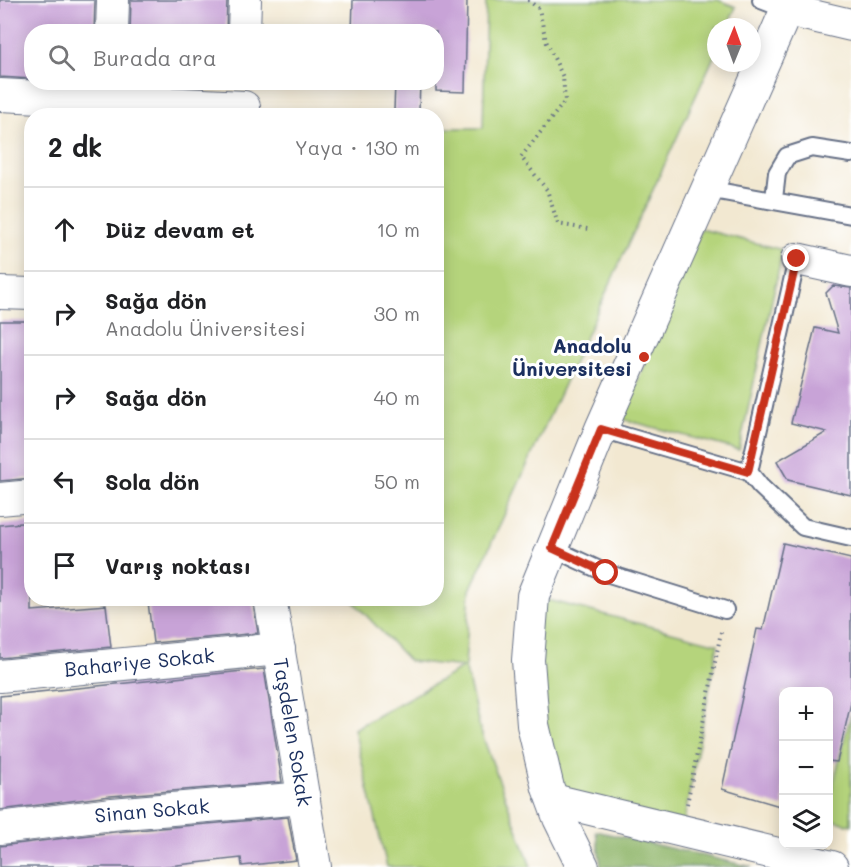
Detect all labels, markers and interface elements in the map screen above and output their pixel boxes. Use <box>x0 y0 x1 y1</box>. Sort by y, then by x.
north arrow <box>707 18 761 72</box>
search box <box>24 24 444 90</box>
icon: search <box>45 41 78 74</box>
text: Burada ara <box>93 43 217 72</box>
text: 2 dk <box>48 130 102 164</box>
text: Yaya · 130 m <box>295 134 420 160</box>
icon: ahead <box>48 213 81 246</box>
text: Düz devam et <box>105 215 254 244</box>
text: 10 m <box>376 216 420 242</box>
route end <box>783 245 809 271</box>
text: Sağa dön <box>105 286 207 315</box>
icon: right <box>48 297 81 330</box>
text: 30 m <box>374 300 420 326</box>
text: Anadolu Üniversitesi <box>105 315 306 341</box>
place label: Anadolu Üniversitesi <box>512 332 632 381</box>
marker: Anadolu Üniversitesi <box>637 350 651 364</box>
icon: right <box>48 381 81 414</box>
text: Sağa dön <box>105 383 207 412</box>
text: 40 m <box>374 384 420 410</box>
icon: left <box>48 465 81 498</box>
text: Sola dön <box>105 467 199 496</box>
text: 50 m <box>374 468 420 494</box>
icon: arrive <box>48 549 81 582</box>
text: Varış noktası <box>105 551 251 580</box>
route start <box>592 559 618 585</box>
street label: Bahariye Sokak <box>63 641 216 682</box>
street label: Taşdelen Sokak <box>268 656 319 808</box>
map controls <box>779 687 833 849</box>
button: + <box>779 687 833 741</box>
button: − <box>779 741 833 795</box>
street label: Sinan Sokak <box>93 792 210 828</box>
button: layers <box>779 795 833 849</box>

